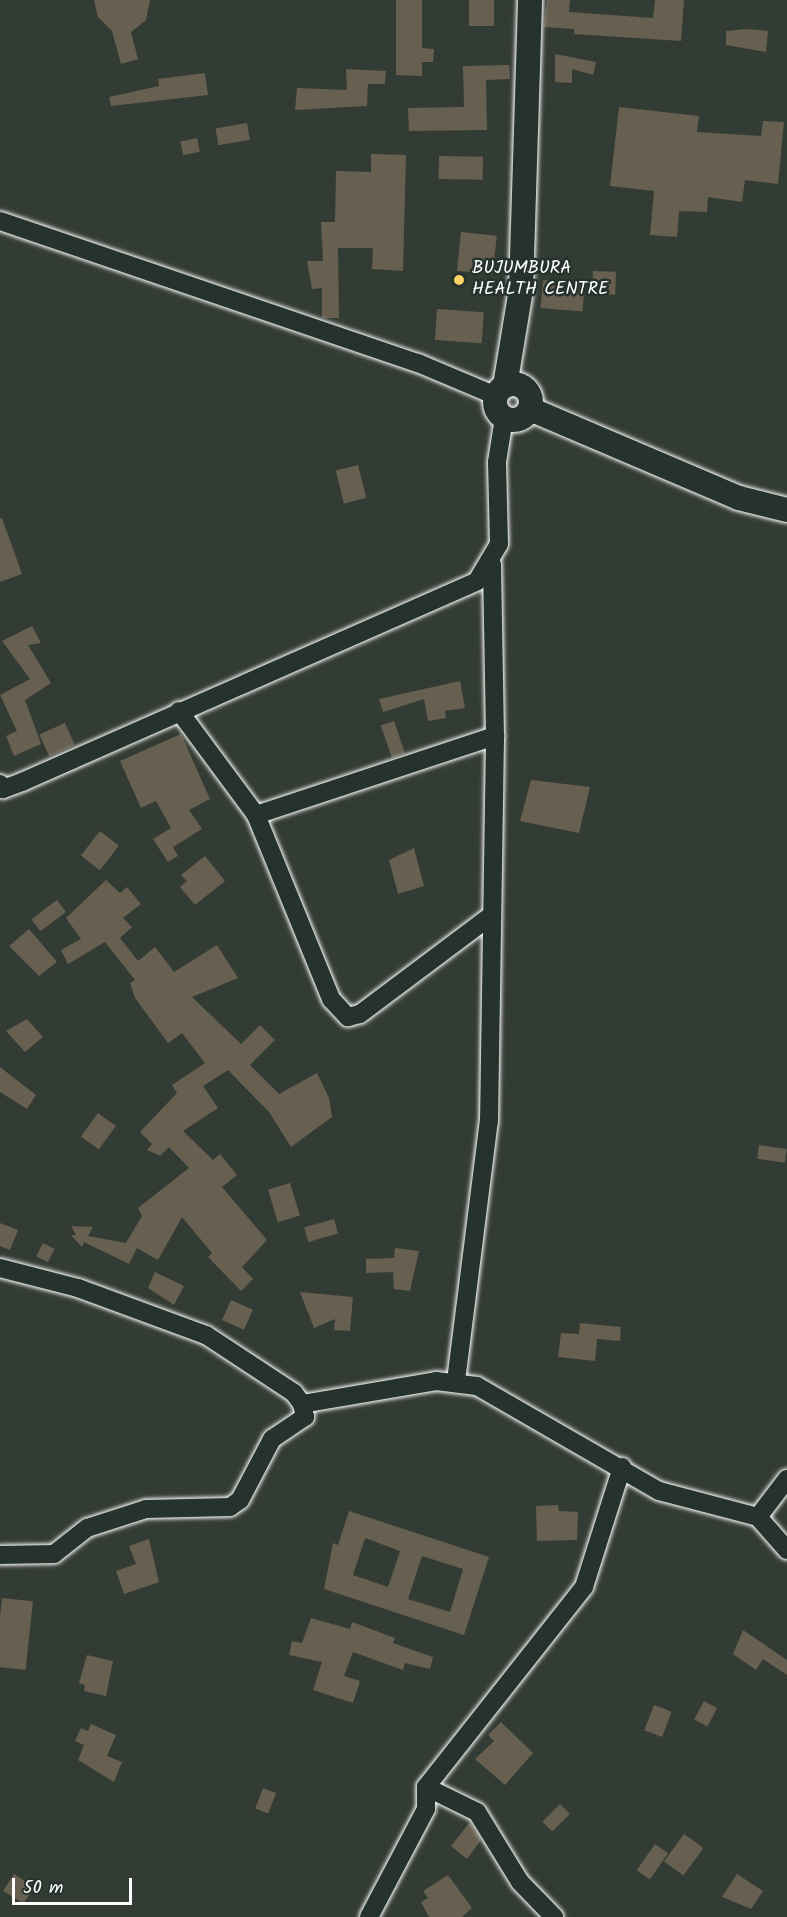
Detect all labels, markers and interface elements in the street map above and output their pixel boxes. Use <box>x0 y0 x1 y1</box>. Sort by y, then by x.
place label: BUJUMBURA HEALTH CENTRE <box>472 259 608 302</box>
marker: BUJUMBURA HEALTH CENTRE <box>450 271 468 289</box>
scale bar <box>15 1866 135 1904</box>
text: 50 m <box>23 1874 63 1903</box>

